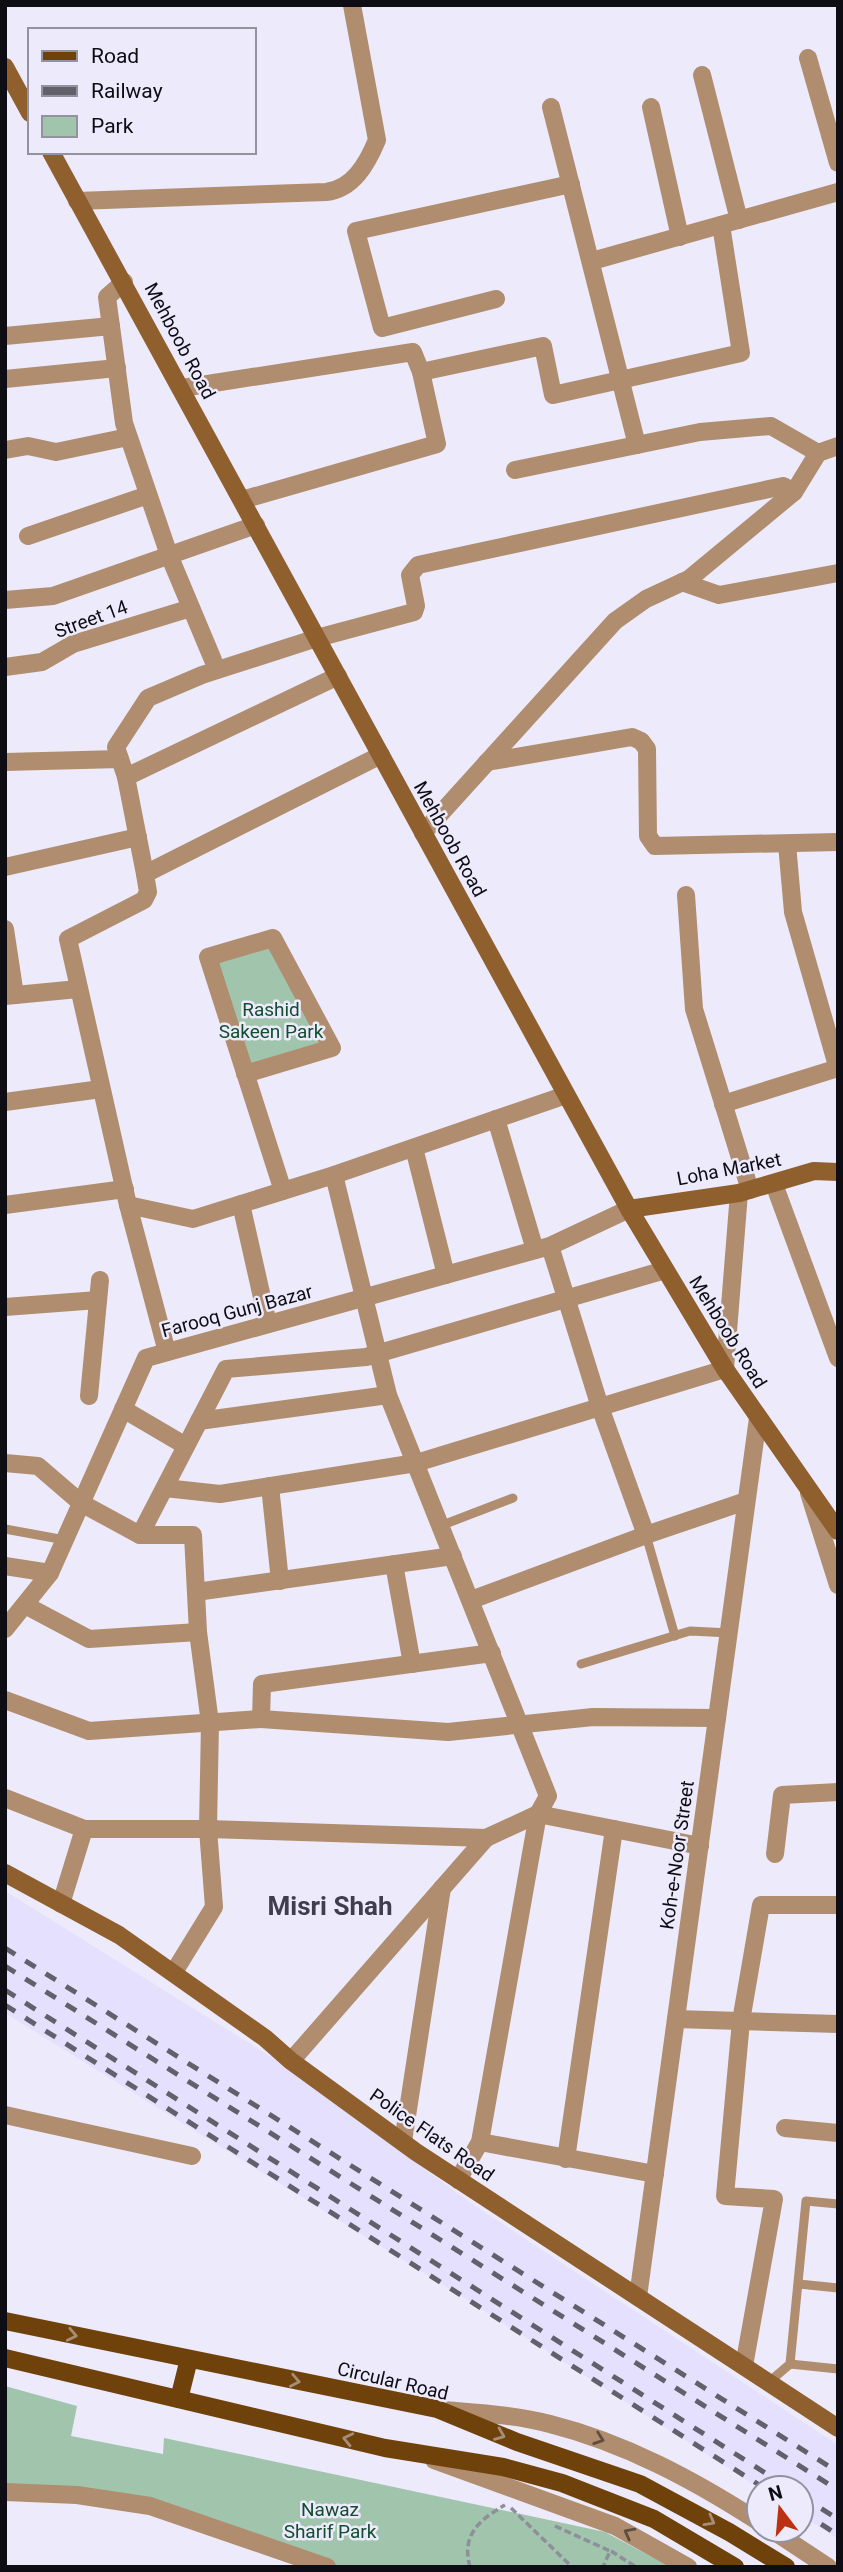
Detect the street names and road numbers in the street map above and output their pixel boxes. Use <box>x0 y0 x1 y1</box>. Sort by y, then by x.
street label: Mehboob Road <box>140 279 220 403</box>
street label: Street 14 <box>51 595 131 643</box>
street label: Mehboob Road <box>409 777 491 901</box>
street label: Loha Market <box>675 1148 783 1190</box>
street label: Mehboob Road <box>684 1271 772 1393</box>
street label: Farooq Gunj Bazar <box>159 1280 316 1342</box>
street label: Koh-e-Noor Street <box>655 1779 699 1931</box>
street label: Police Flats Road <box>365 2084 499 2186</box>
street label: Circular Road <box>335 2357 451 2405</box>

